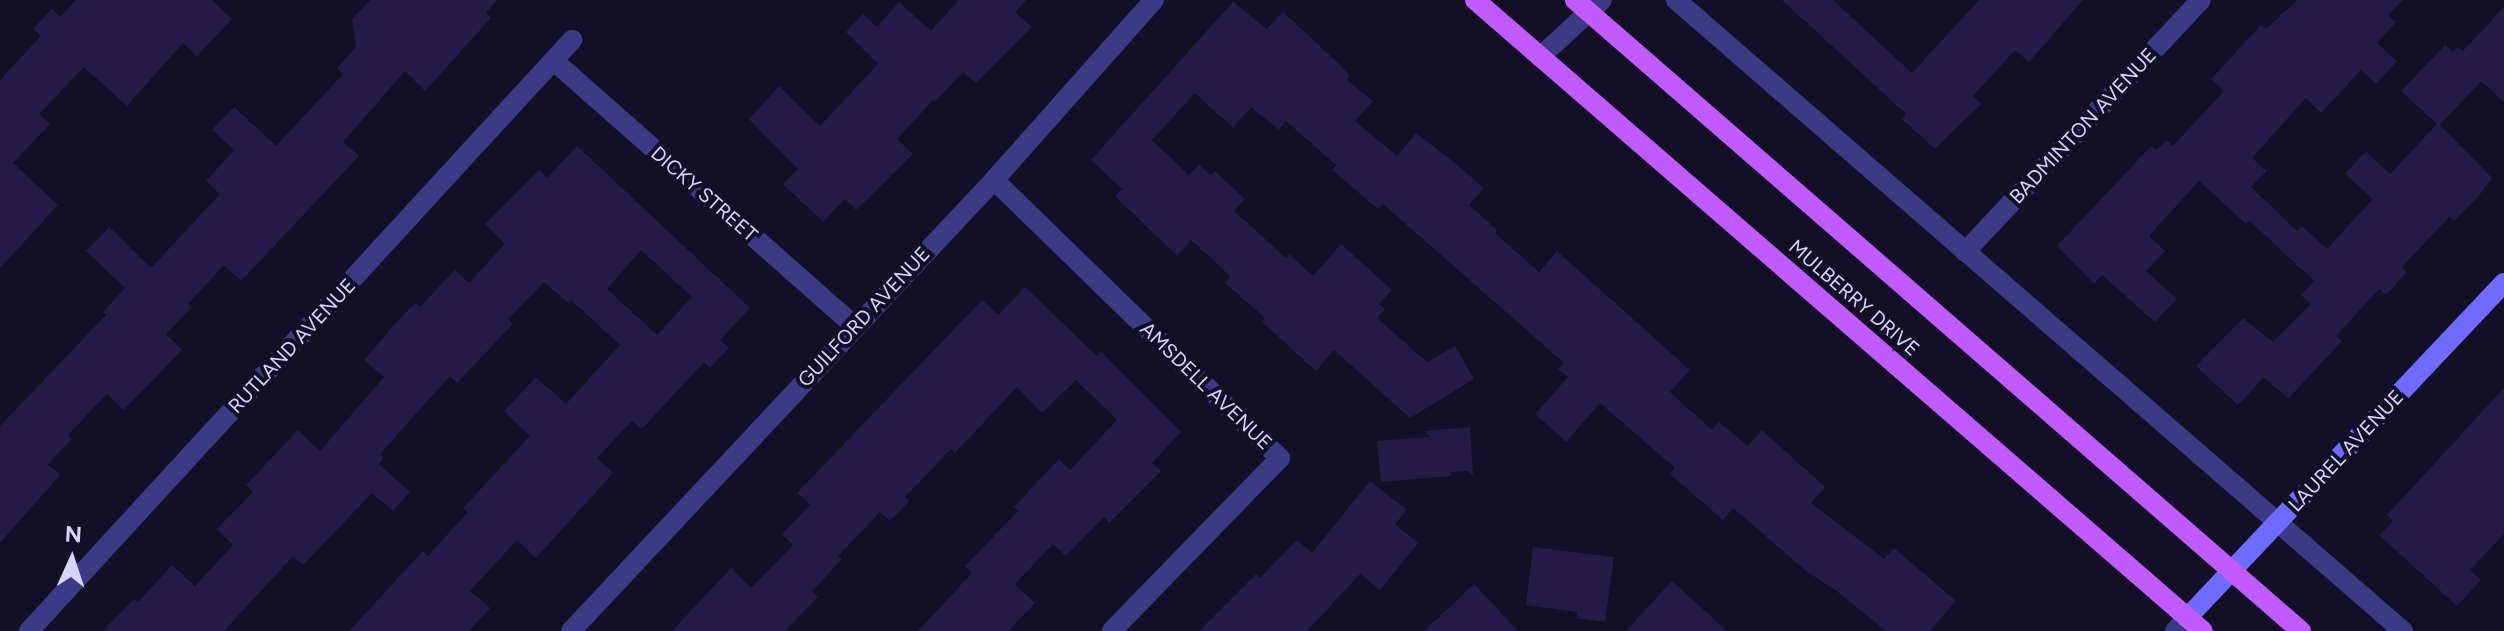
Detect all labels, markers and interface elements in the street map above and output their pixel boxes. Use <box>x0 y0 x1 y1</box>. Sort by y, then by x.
street label: BADMINTON AVENUE <box>2005 43 2161 209</box>
street label: DICKY STREET <box>646 141 762 247</box>
street label: MULBERRY DRIVE <box>1784 235 1924 361</box>
street label: GUILFORD AVENUE <box>793 242 935 392</box>
street label: RUTLAND AVENUE <box>223 274 361 418</box>
street label: AMSDELL AVENUE <box>1135 317 1277 455</box>
street label: LAUREL AVENUE <box>2283 385 2409 517</box>
north arrow <box>32 519 112 599</box>
text: N <box>64 521 82 548</box>

